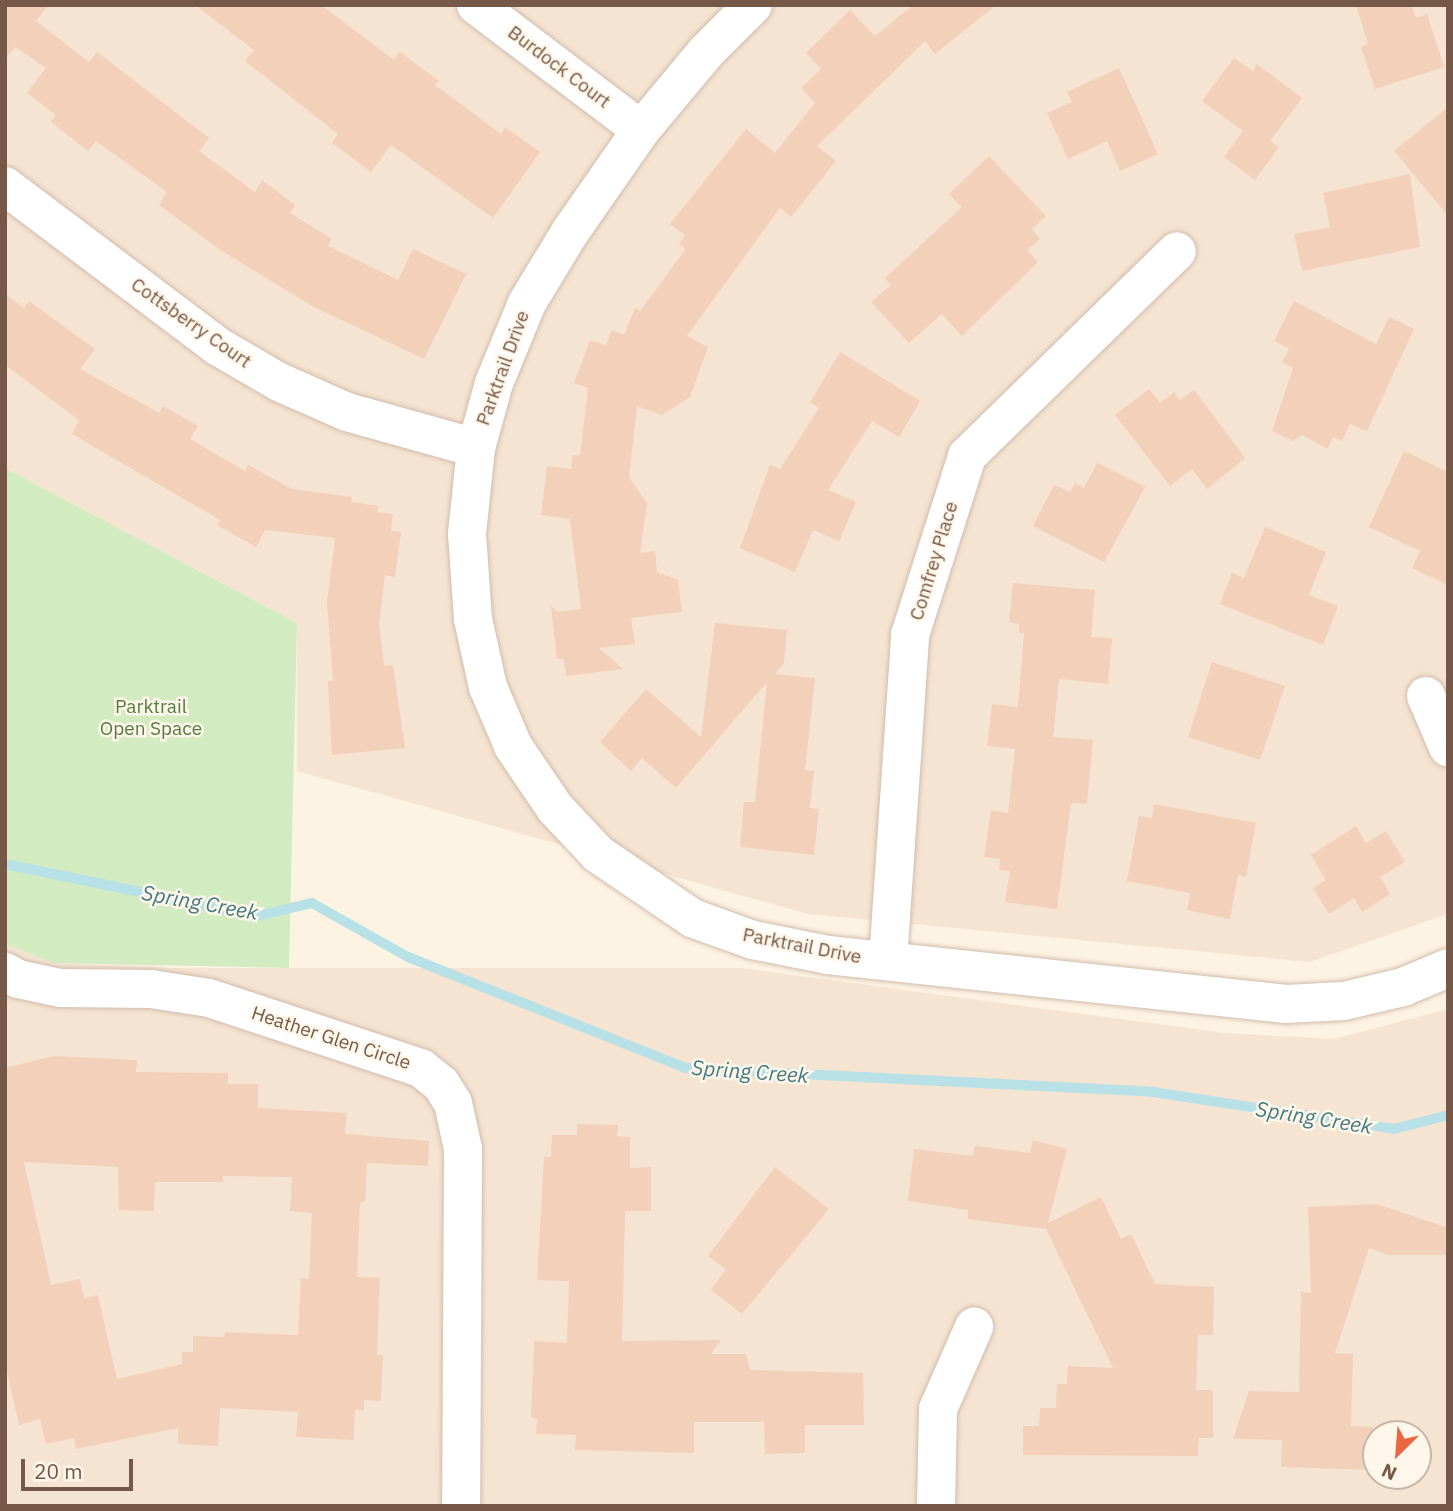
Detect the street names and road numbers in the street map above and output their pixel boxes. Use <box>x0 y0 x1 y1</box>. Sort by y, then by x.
street label: Burdock Court <box>503 21 615 113</box>
street label: Cottsberry Court <box>127 273 255 373</box>
street label: Parktrail Drive <box>472 307 534 429</box>
street label: Comfrey Place <box>905 499 963 623</box>
street label: Parktrail Drive <box>741 923 863 969</box>
street label: Heather Glen Circle <box>249 1002 413 1074</box>

